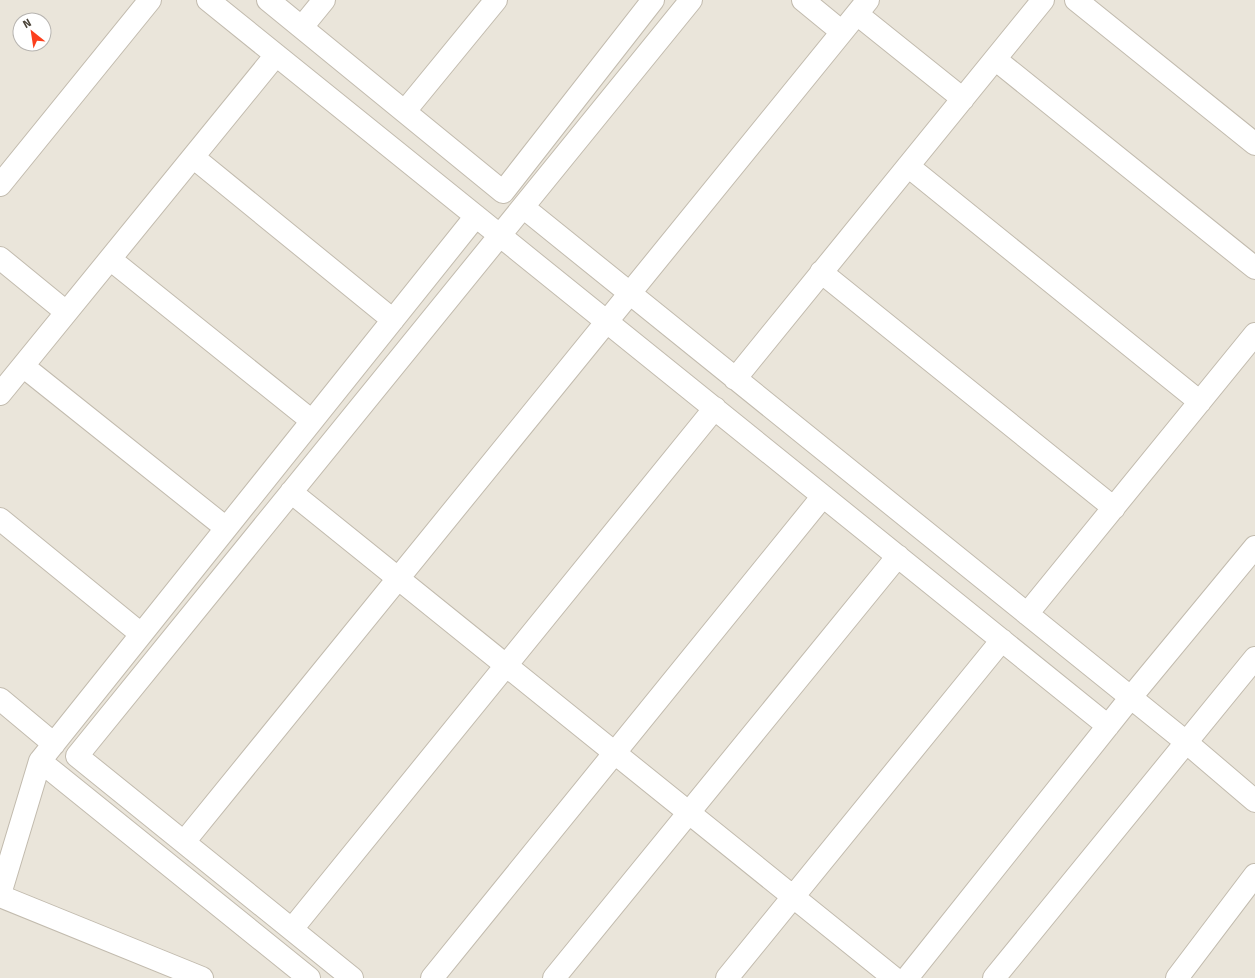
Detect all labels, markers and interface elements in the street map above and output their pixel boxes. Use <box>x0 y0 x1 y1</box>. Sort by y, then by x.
north arrow <box>12 12 52 52</box>
text: N <box>21 16 34 31</box>

